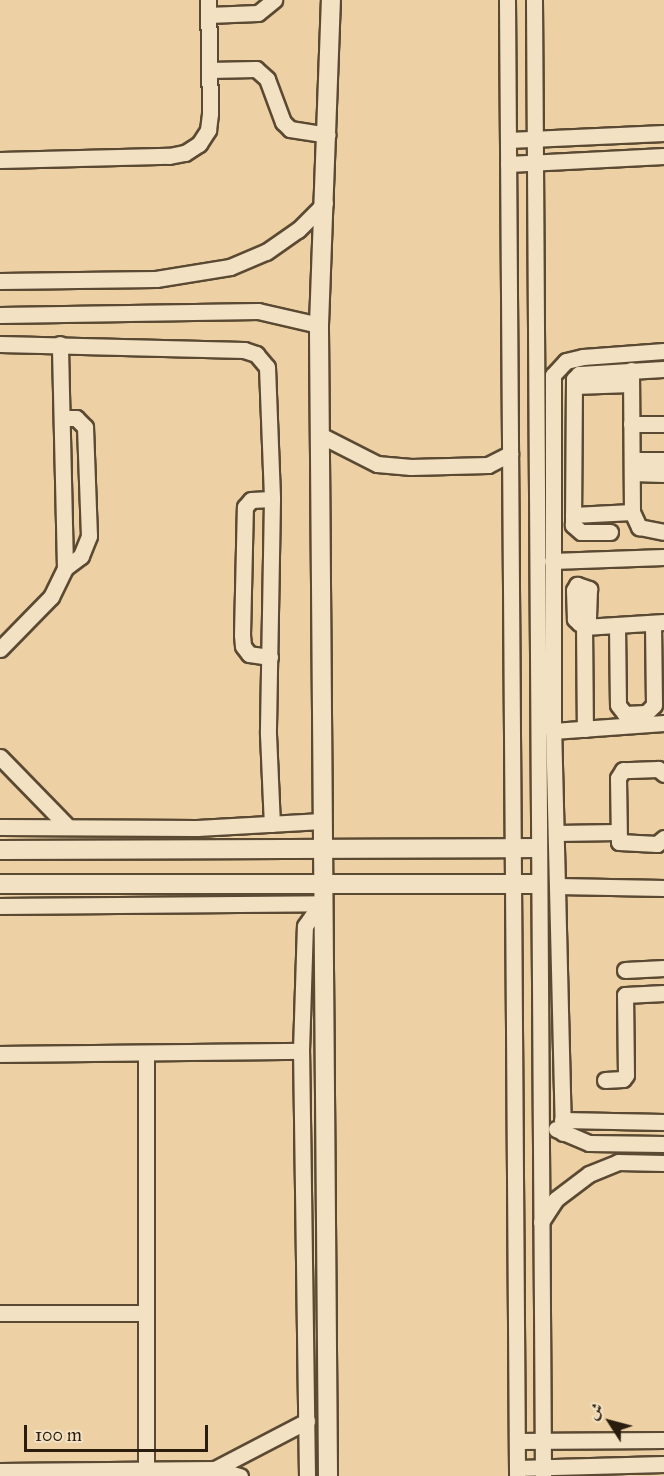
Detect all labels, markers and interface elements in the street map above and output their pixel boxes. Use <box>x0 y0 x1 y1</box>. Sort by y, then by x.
north arrow <box>580 1392 640 1452</box>
text: ش <box>583 1399 607 1423</box>
scale bar <box>27 1413 212 1451</box>
text: 100 m <box>35 1424 82 1446</box>

